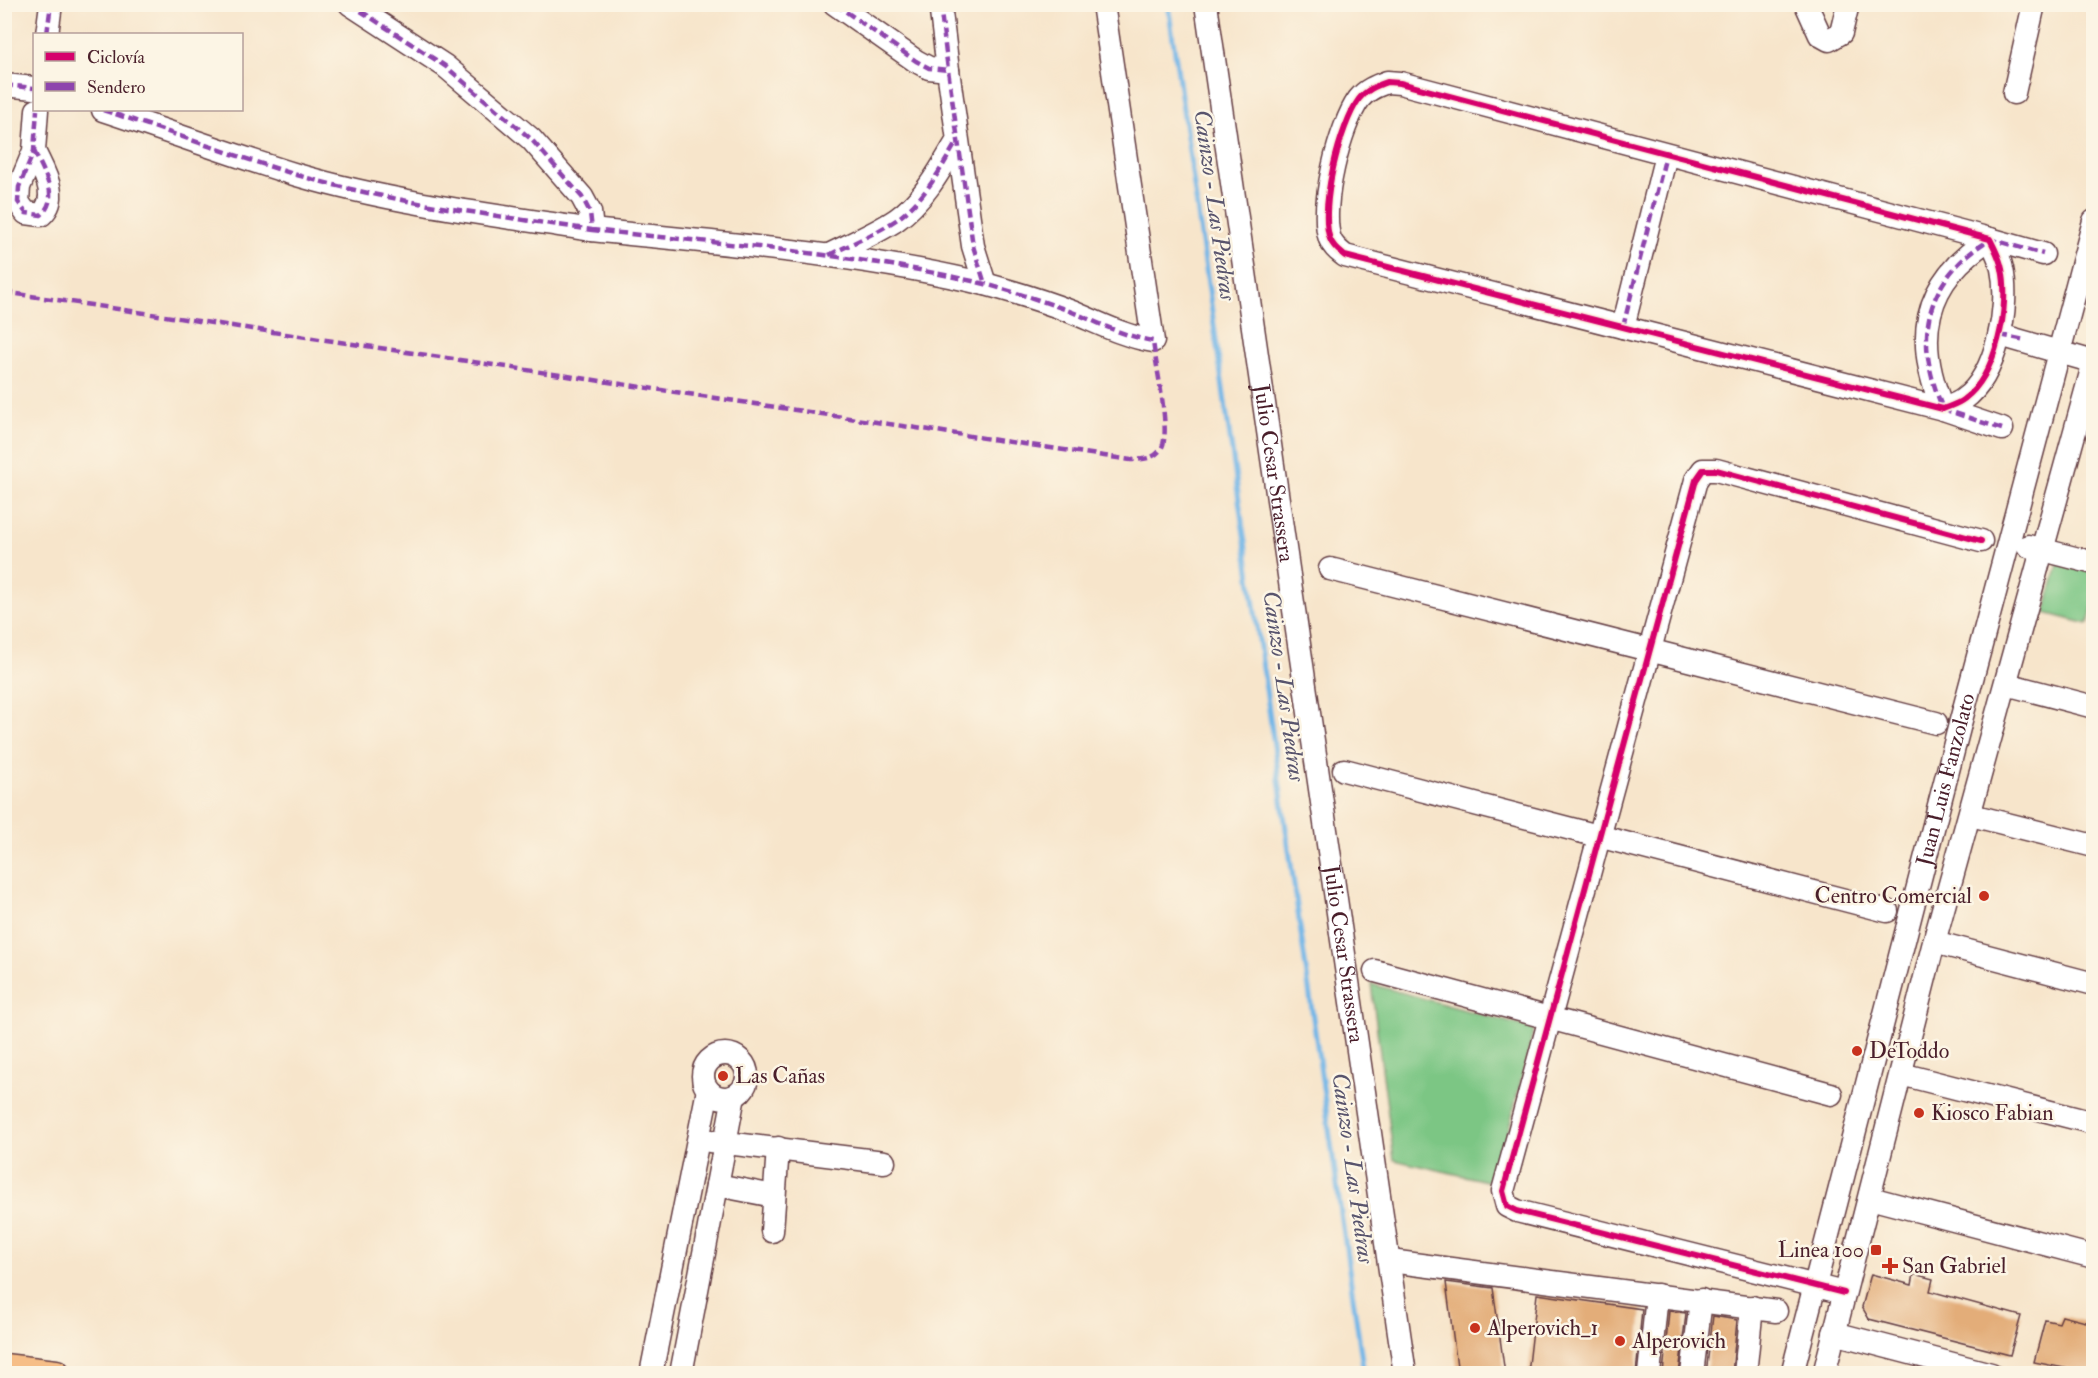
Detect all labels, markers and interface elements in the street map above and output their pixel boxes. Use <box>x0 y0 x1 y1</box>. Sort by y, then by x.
legend <box>33 33 243 111</box>
text: Ciclovía <box>87 46 146 69</box>
text: Sendero <box>87 76 146 99</box>
water label: Cainzo - Las Piedras <box>1186 107 1244 303</box>
street label: Julio Cesar Strassera <box>1247 381 1301 565</box>
water label: Cainzo - Las Piedras <box>1255 588 1313 784</box>
street label: Juan Luis Fanzolato <box>1910 690 1982 870</box>
street label: Julio Cesar Strassera <box>1317 862 1371 1046</box>
place label: Centro Comercial <box>1815 882 1972 910</box>
marker: Centro Comercial <box>1977 889 1991 903</box>
place label: DeToddo <box>1869 1037 1949 1065</box>
marker: DeToddo <box>1850 1044 1864 1058</box>
place label: Las Cañas <box>735 1062 825 1090</box>
marker: Las Cañas <box>716 1069 730 1083</box>
water label: Cainzo - Las Piedras <box>1324 1070 1382 1266</box>
place label: Kiosco Fabian <box>1931 1099 2053 1127</box>
marker: Kiosco Fabian <box>1912 1106 1926 1120</box>
place label: Linea 100 <box>1778 1236 1864 1264</box>
marker: Linea 100 <box>1869 1243 1883 1257</box>
place label: San Gabriel <box>1902 1252 2007 1280</box>
marker: San Gabriel <box>1883 1259 1897 1273</box>
place label: Alperovich_1 <box>1486 1314 1598 1343</box>
marker: Alperovich_1 <box>1468 1321 1482 1335</box>
place label: Alperovich <box>1631 1327 1727 1356</box>
marker: Alperovich <box>1613 1334 1627 1348</box>

